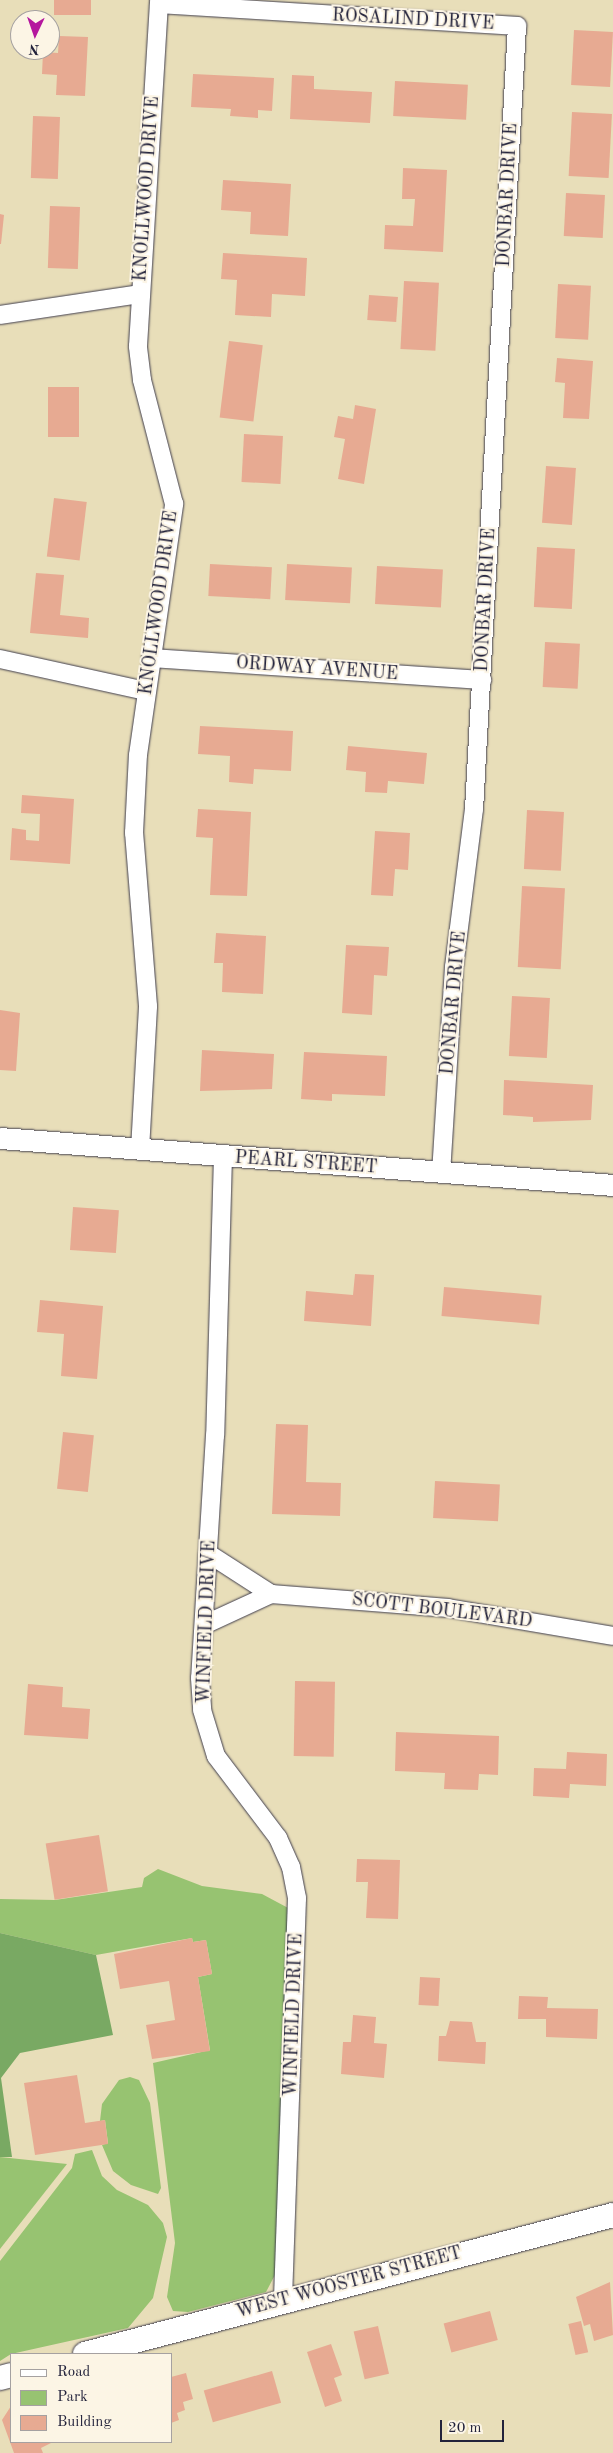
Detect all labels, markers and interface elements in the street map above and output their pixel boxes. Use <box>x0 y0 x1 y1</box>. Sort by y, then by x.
street label: ROSALIND DRIVE <box>331 5 495 35</box>
north arrow <box>10 10 60 60</box>
text: N <box>29 42 40 56</box>
street label: KNOLLWOOD DRIVE <box>130 96 164 282</box>
street label: DONBAR DRIVE <box>493 122 523 268</box>
street label: KNOLLWOOD DRIVE <box>135 509 183 697</box>
street label: DONBAR DRIVE <box>471 527 501 673</box>
street label: ORDWAY AVENUE <box>235 653 399 685</box>
street label: DONBAR DRIVE <box>437 930 471 1076</box>
street label: PEARL STREET <box>234 1147 378 1179</box>
street label: WINFIELD DRIVE <box>193 1540 221 1704</box>
street label: SCOTT BOULEVARD <box>351 1589 533 1633</box>
street label: WINFIELD DRIVE <box>280 1933 308 2097</box>
street label: WEST WOOSTER STREET <box>234 2242 464 2324</box>
legend <box>10 2353 172 2443</box>
text: Road <box>57 2365 90 2380</box>
text: Park <box>57 2390 88 2405</box>
scale bar <box>443 2410 507 2442</box>
text: Building <box>57 2415 112 2430</box>
text: 20 m <box>448 2421 482 2436</box>

